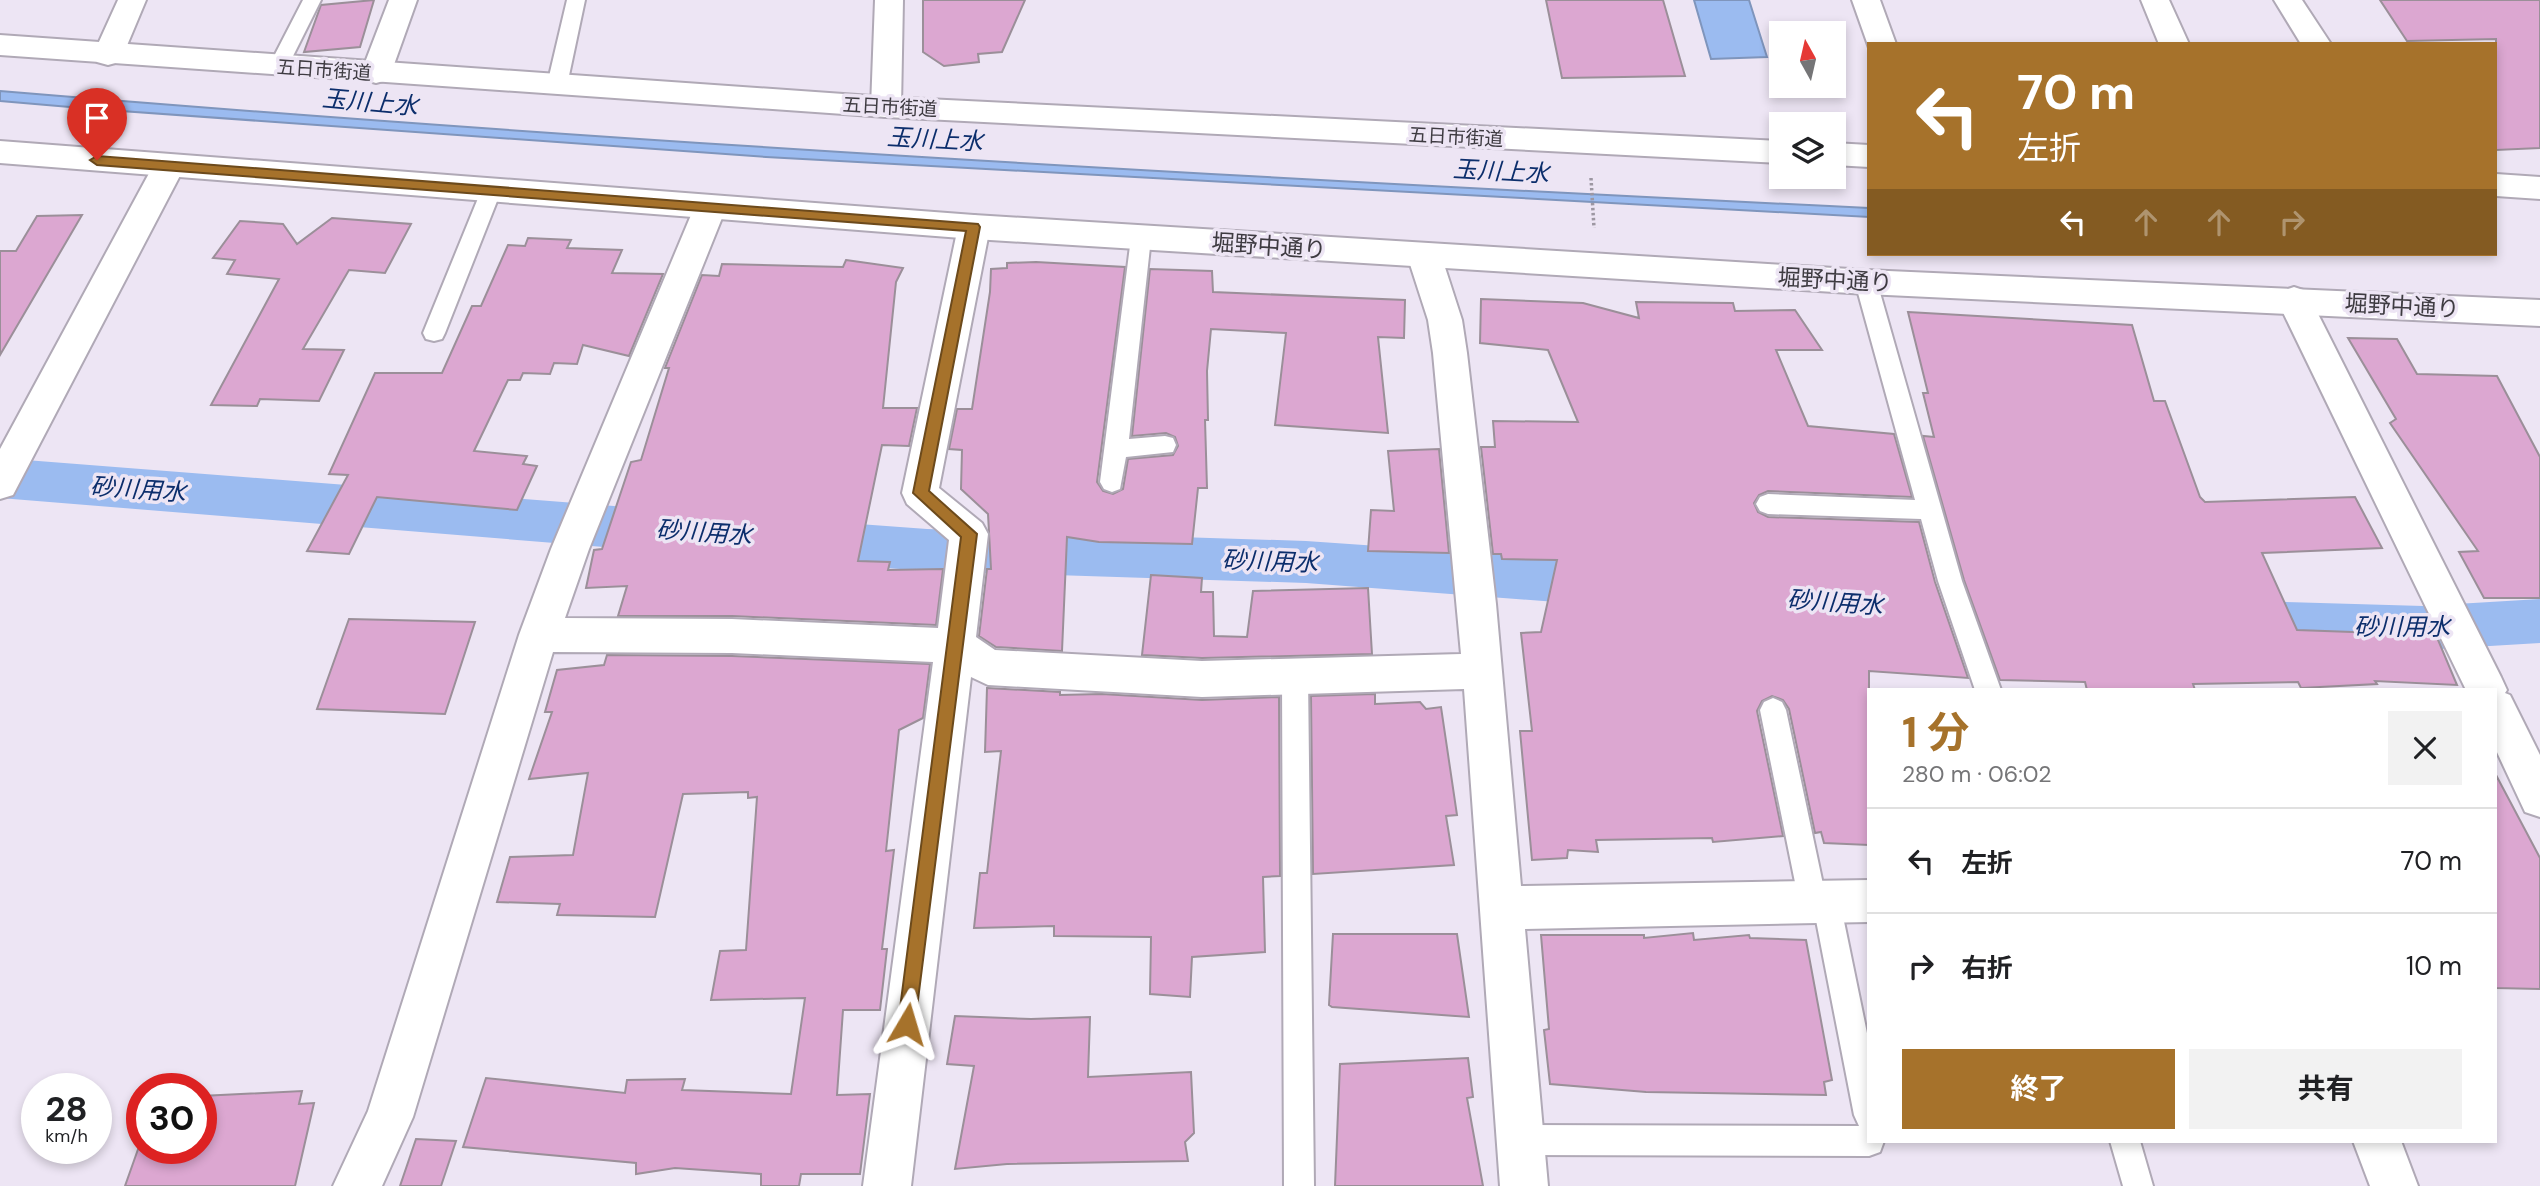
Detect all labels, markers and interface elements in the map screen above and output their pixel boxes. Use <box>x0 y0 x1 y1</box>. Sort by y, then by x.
north arrow <box>1769 21 1846 98</box>
map controls <box>1769 21 1846 189</box>
street label: 五日市街道 <box>276 54 372 86</box>
text: 70 m <box>2017 60 2135 124</box>
icon: left <box>1902 70 1993 161</box>
water label: 玉川上水 <box>321 82 422 122</box>
pin <box>67 88 127 160</box>
street label: 五日市街道 <box>842 92 938 122</box>
icon: arrive <box>78 99 116 137</box>
button: layers <box>1769 112 1846 189</box>
water label: 玉川上水 <box>886 121 987 157</box>
street label: 五日市街道 <box>1408 122 1504 152</box>
text: 左折 <box>2017 127 2081 169</box>
water label: 玉川上水 <box>1452 153 1553 189</box>
icon: left <box>2054 203 2092 241</box>
icon: ahead <box>2127 203 2165 241</box>
icon: ahead <box>2200 203 2238 241</box>
icon: right <box>2273 203 2311 241</box>
street label: 堀野中通り <box>1211 227 1327 265</box>
street label: 堀野中通り <box>1777 262 1893 298</box>
street label: 堀野中通り <box>2344 288 2460 324</box>
water label: 砂川用水 <box>89 470 190 508</box>
water label: 砂川用水 <box>655 513 756 551</box>
water label: 砂川用水 <box>1221 544 1322 578</box>
water label: 砂川用水 <box>1786 583 1887 621</box>
water label: 砂川用水 <box>2354 611 2453 642</box>
text: 1 分 <box>1902 705 1969 760</box>
button: close <box>2388 711 2462 785</box>
text: 280 m · 06:02 <box>1902 759 2052 789</box>
icon: left <box>1902 842 1940 880</box>
text: 70 m <box>2401 844 2462 878</box>
text: 左折 <box>1961 846 2013 880</box>
icon: right <box>1902 947 1940 985</box>
text: 10 m <box>2406 949 2462 983</box>
text: 右折 <box>1961 951 2013 985</box>
position arrow <box>870 987 944 1061</box>
button: 終了 <box>1902 1049 2175 1129</box>
button: 共有 <box>2189 1049 2462 1129</box>
speed limit sign: 30 <box>126 1073 217 1164</box>
text: 28 <box>45 1086 88 1132</box>
text: km/h <box>45 1124 88 1148</box>

